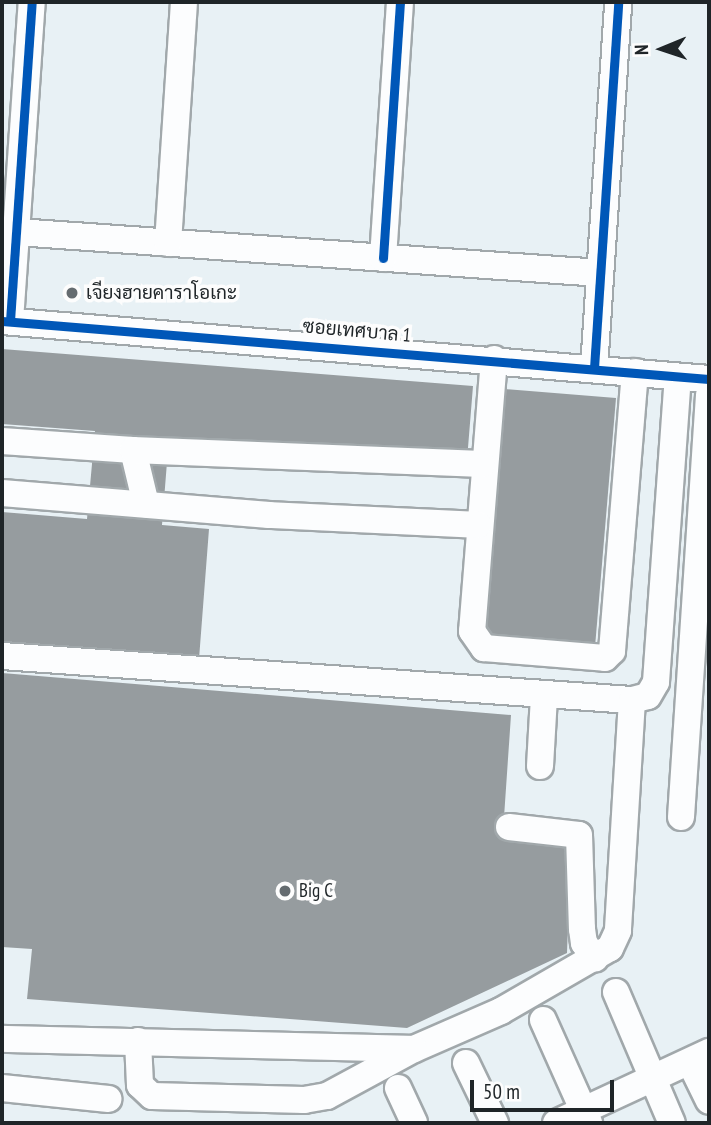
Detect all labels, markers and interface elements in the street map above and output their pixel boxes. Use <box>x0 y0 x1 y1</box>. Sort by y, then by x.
north arrow <box>627 14 697 84</box>
text: N <box>629 44 653 55</box>
place label: เจียงฮายคาราโอเกะ <box>86 282 237 304</box>
marker: เจียงฮายคาราโอเกะ <box>64 285 80 301</box>
street label: ซอยเทศบาล 1 <box>302 315 412 347</box>
place label: Big C <box>299 880 333 902</box>
marker: Big C <box>277 883 293 899</box>
scale bar <box>473 1066 616 1110</box>
text: 50 m <box>483 1078 520 1105</box>

